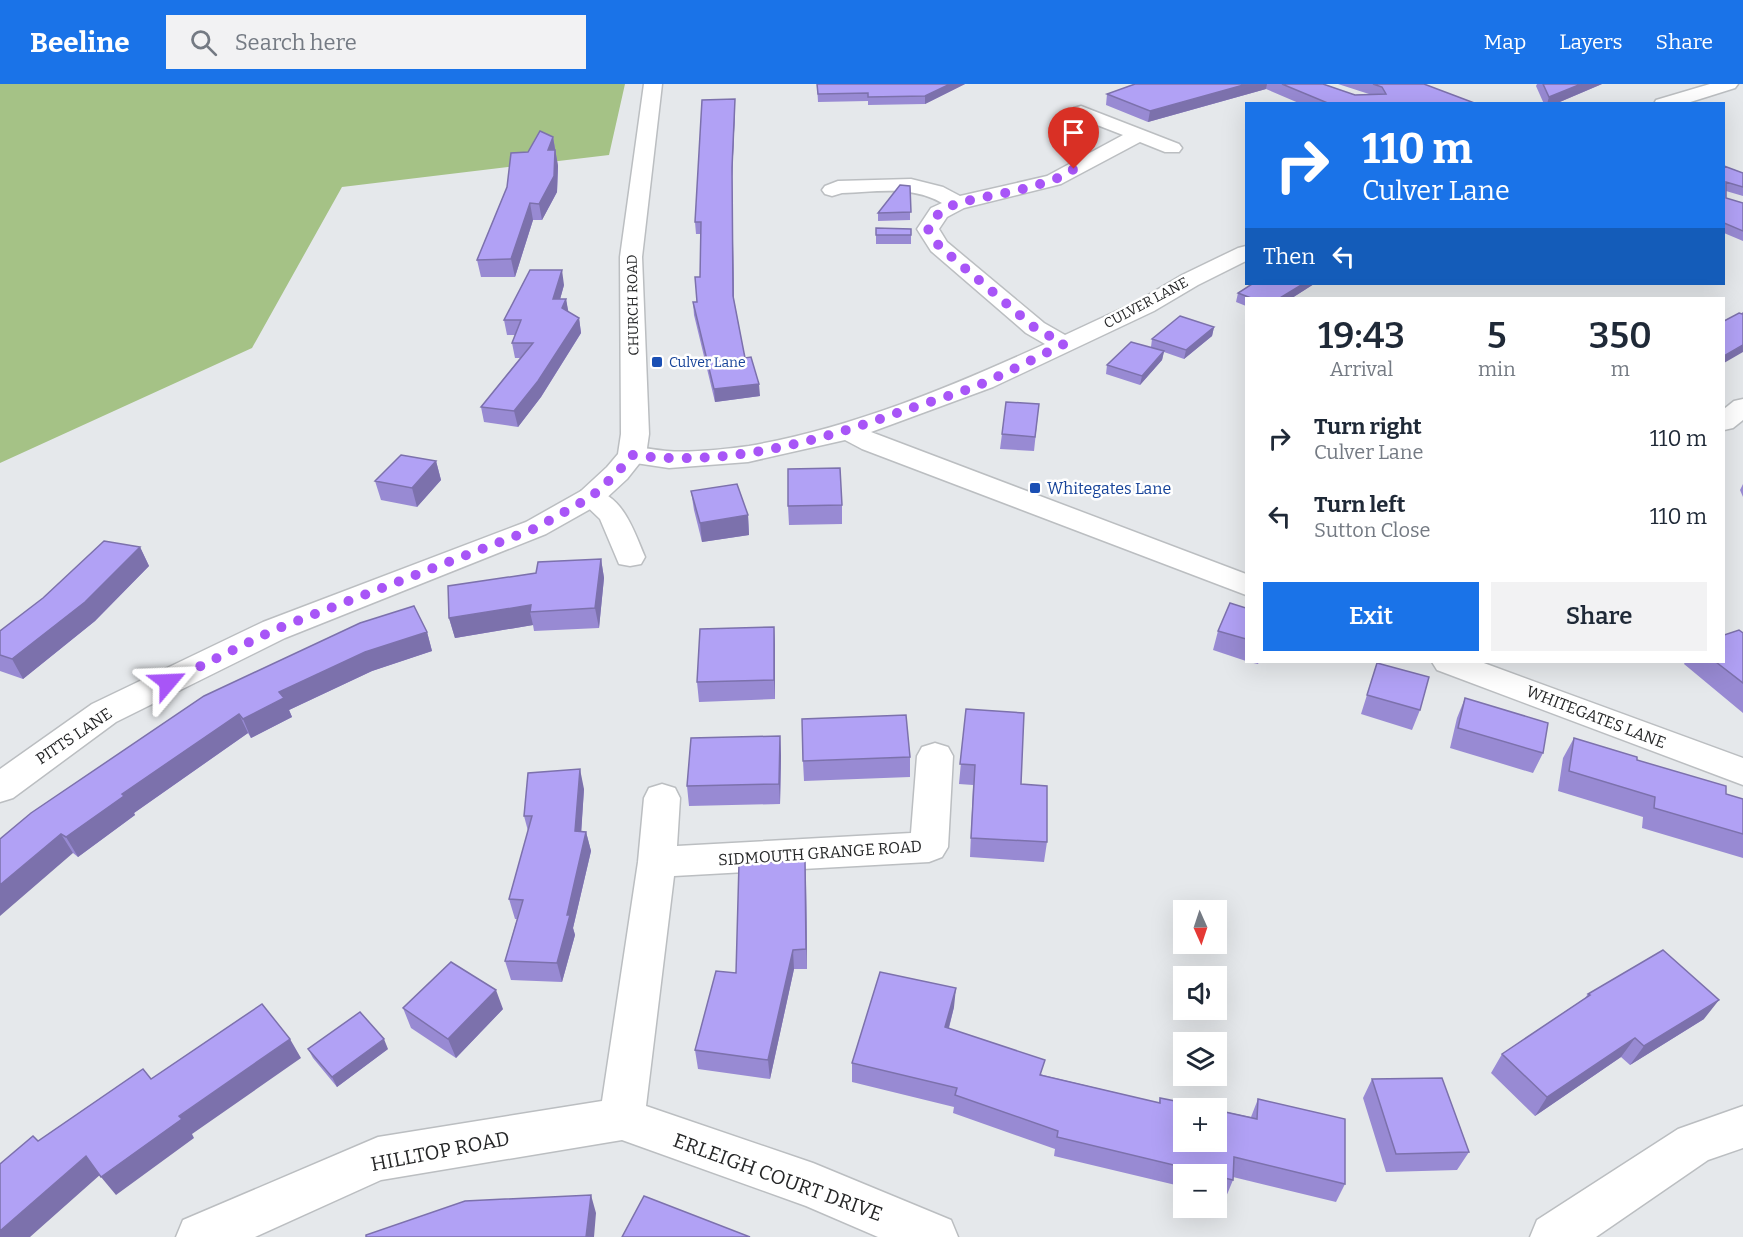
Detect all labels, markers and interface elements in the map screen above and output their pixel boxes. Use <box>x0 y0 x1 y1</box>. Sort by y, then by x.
search box <box>166 15 586 69</box>
text: Beeline <box>30 26 130 59</box>
icon: search <box>187 26 220 59</box>
text: Search here <box>235 29 357 56</box>
text: Map <box>1484 29 1526 55</box>
text: Layers <box>1559 29 1623 55</box>
text: Share <box>1656 29 1713 55</box>
pin <box>1048 107 1099 169</box>
icon: arrive <box>1057 116 1090 149</box>
text: 110 m <box>1362 124 1473 174</box>
icon: right <box>1263 126 1341 204</box>
text: Culver Lane <box>1362 175 1510 207</box>
icon: left <box>1327 240 1360 273</box>
text: Then <box>1263 243 1315 270</box>
street label: CHURCH ROAD <box>624 254 642 356</box>
street label: CULVER LANE <box>1101 274 1191 332</box>
text: 19:43 <box>1318 314 1405 358</box>
text: 5 <box>1487 314 1507 358</box>
text: 350 <box>1589 314 1652 358</box>
place label: Culver Lane <box>669 354 746 371</box>
marker: Culver Lane <box>650 355 664 369</box>
text: Arrival <box>1330 357 1393 381</box>
text: min <box>1478 357 1516 381</box>
text: m <box>1611 357 1630 381</box>
text: Turn right <box>1314 413 1422 440</box>
icon: right <box>1263 422 1296 455</box>
text: 110 m <box>1650 425 1707 452</box>
text: Culver Lane <box>1314 440 1423 464</box>
place label: Whitegates Lane <box>1047 479 1171 498</box>
marker: Whitegates Lane <box>1028 481 1042 495</box>
text: Turn left <box>1314 491 1406 518</box>
icon: left <box>1263 500 1296 533</box>
text: 110 m <box>1650 503 1707 530</box>
text: Sutton Close <box>1314 518 1431 542</box>
button: Exit <box>1263 582 1479 651</box>
button: Share <box>1491 582 1707 651</box>
position arrow <box>136 650 200 714</box>
street label: WHITEGATES LANE <box>1523 682 1669 752</box>
street label: PITTS LANE <box>32 704 116 768</box>
street label: SIDMOUTH GRANGE ROAD <box>717 836 923 870</box>
north arrow <box>1173 900 1227 954</box>
map controls <box>1173 900 1227 1218</box>
button: sound <box>1173 966 1227 1020</box>
button: layers <box>1173 1032 1227 1086</box>
button: + <box>1173 1098 1227 1152</box>
street label: HILLTOP ROAD <box>369 1126 511 1176</box>
street label: ERLEIGH COURT DRIVE <box>670 1128 886 1226</box>
button: − <box>1173 1164 1227 1218</box>

